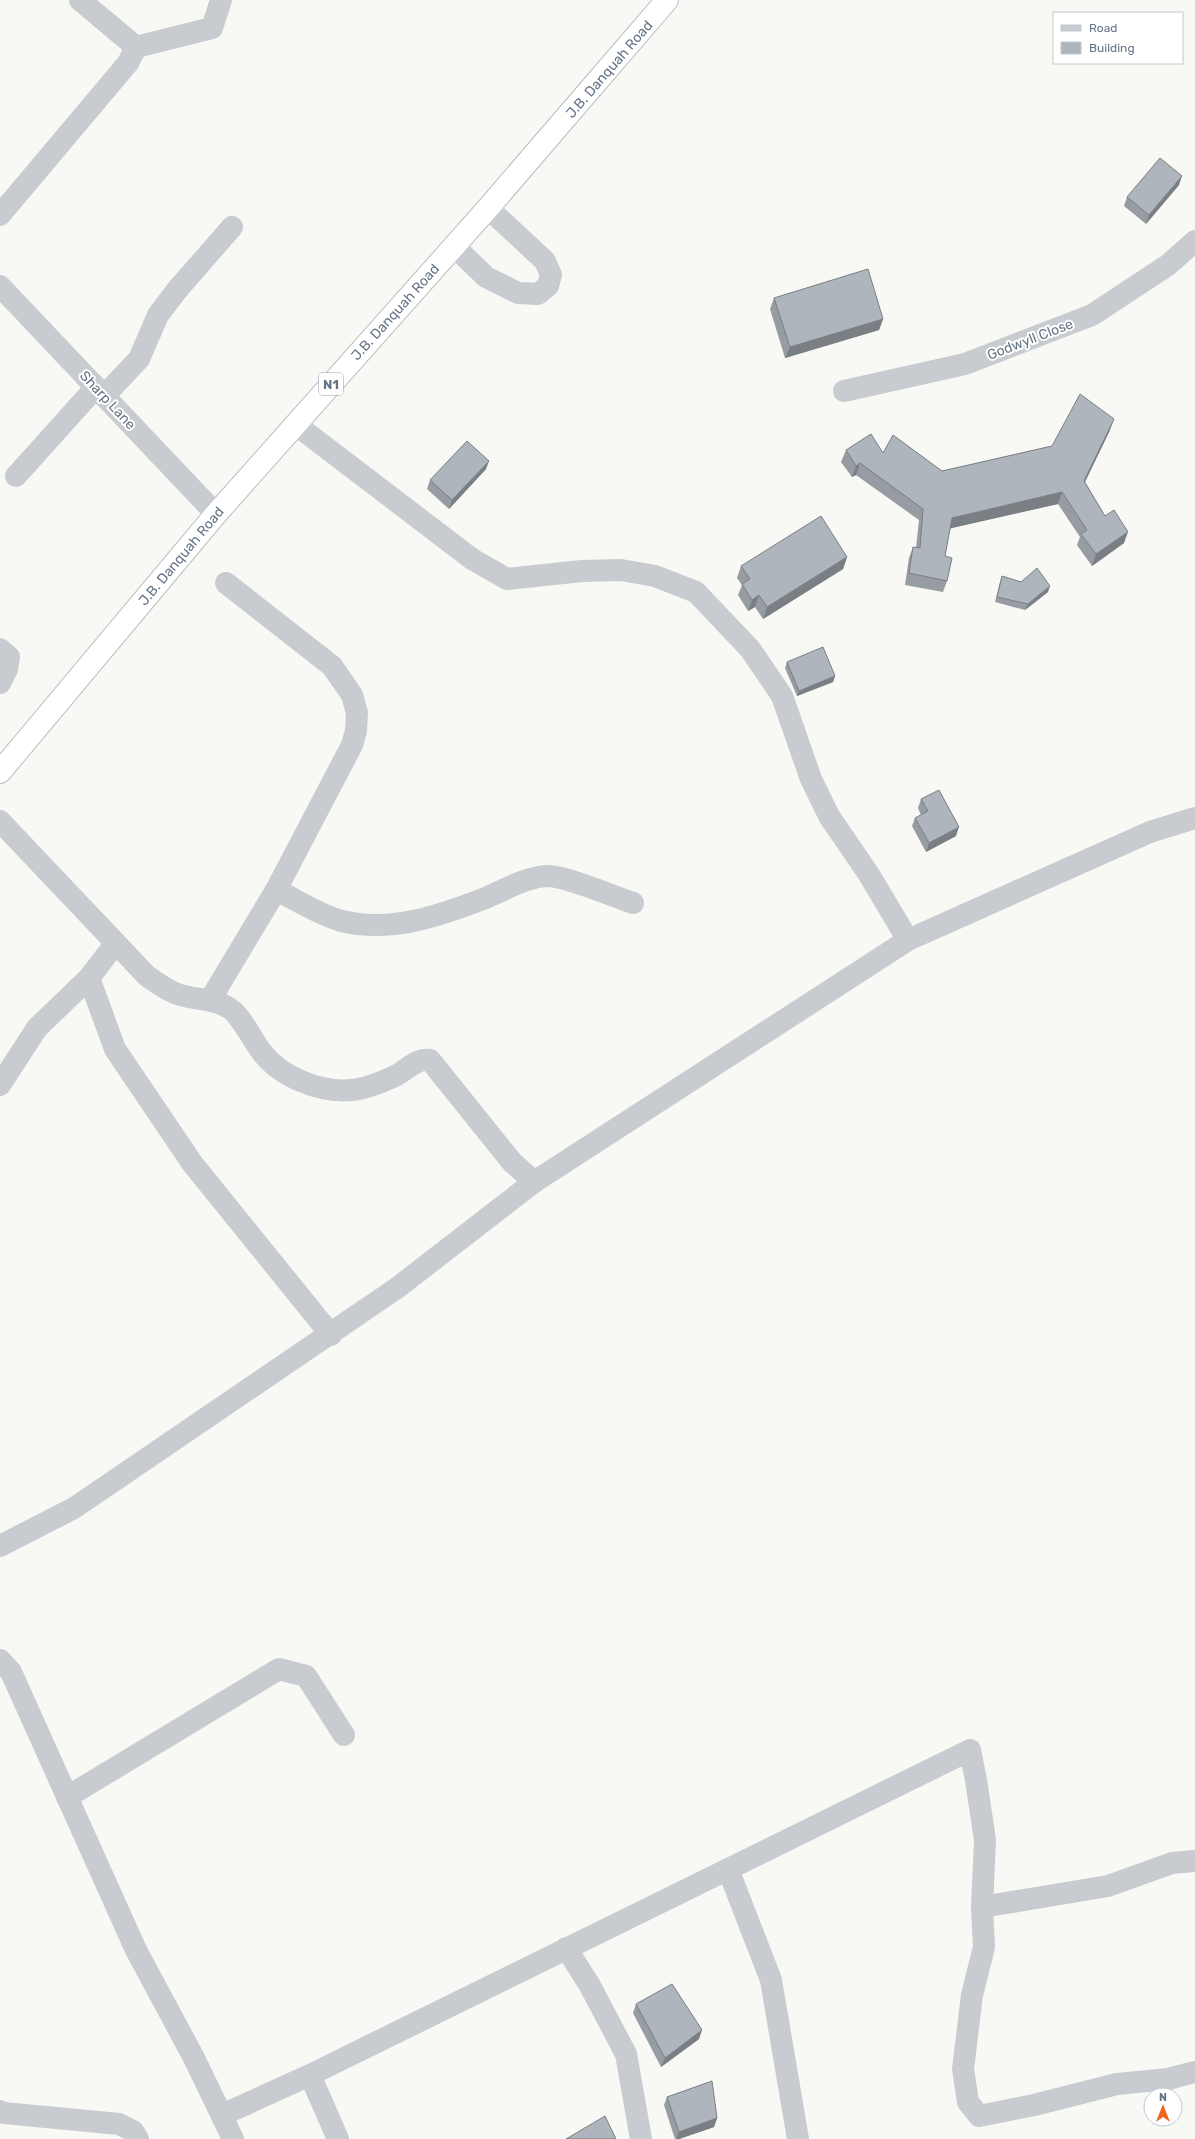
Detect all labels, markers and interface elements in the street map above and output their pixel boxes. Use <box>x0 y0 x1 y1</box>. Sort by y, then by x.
legend <box>1053 12 1183 64</box>
street label: J.B. Danquah Road <box>562 17 656 122</box>
text: Road <box>1089 21 1117 35</box>
text: Building <box>1089 41 1135 55</box>
street label: J.B. Danquah Road <box>348 261 443 364</box>
street label: Godwyll Close <box>985 315 1076 364</box>
street label: Sharp Lane <box>76 367 139 433</box>
road number: N1 <box>319 373 343 395</box>
street label: J.B. Danquah Road <box>135 503 228 609</box>
north arrow <box>1143 2087 1183 2127</box>
text: N <box>1159 2091 1167 2104</box>

